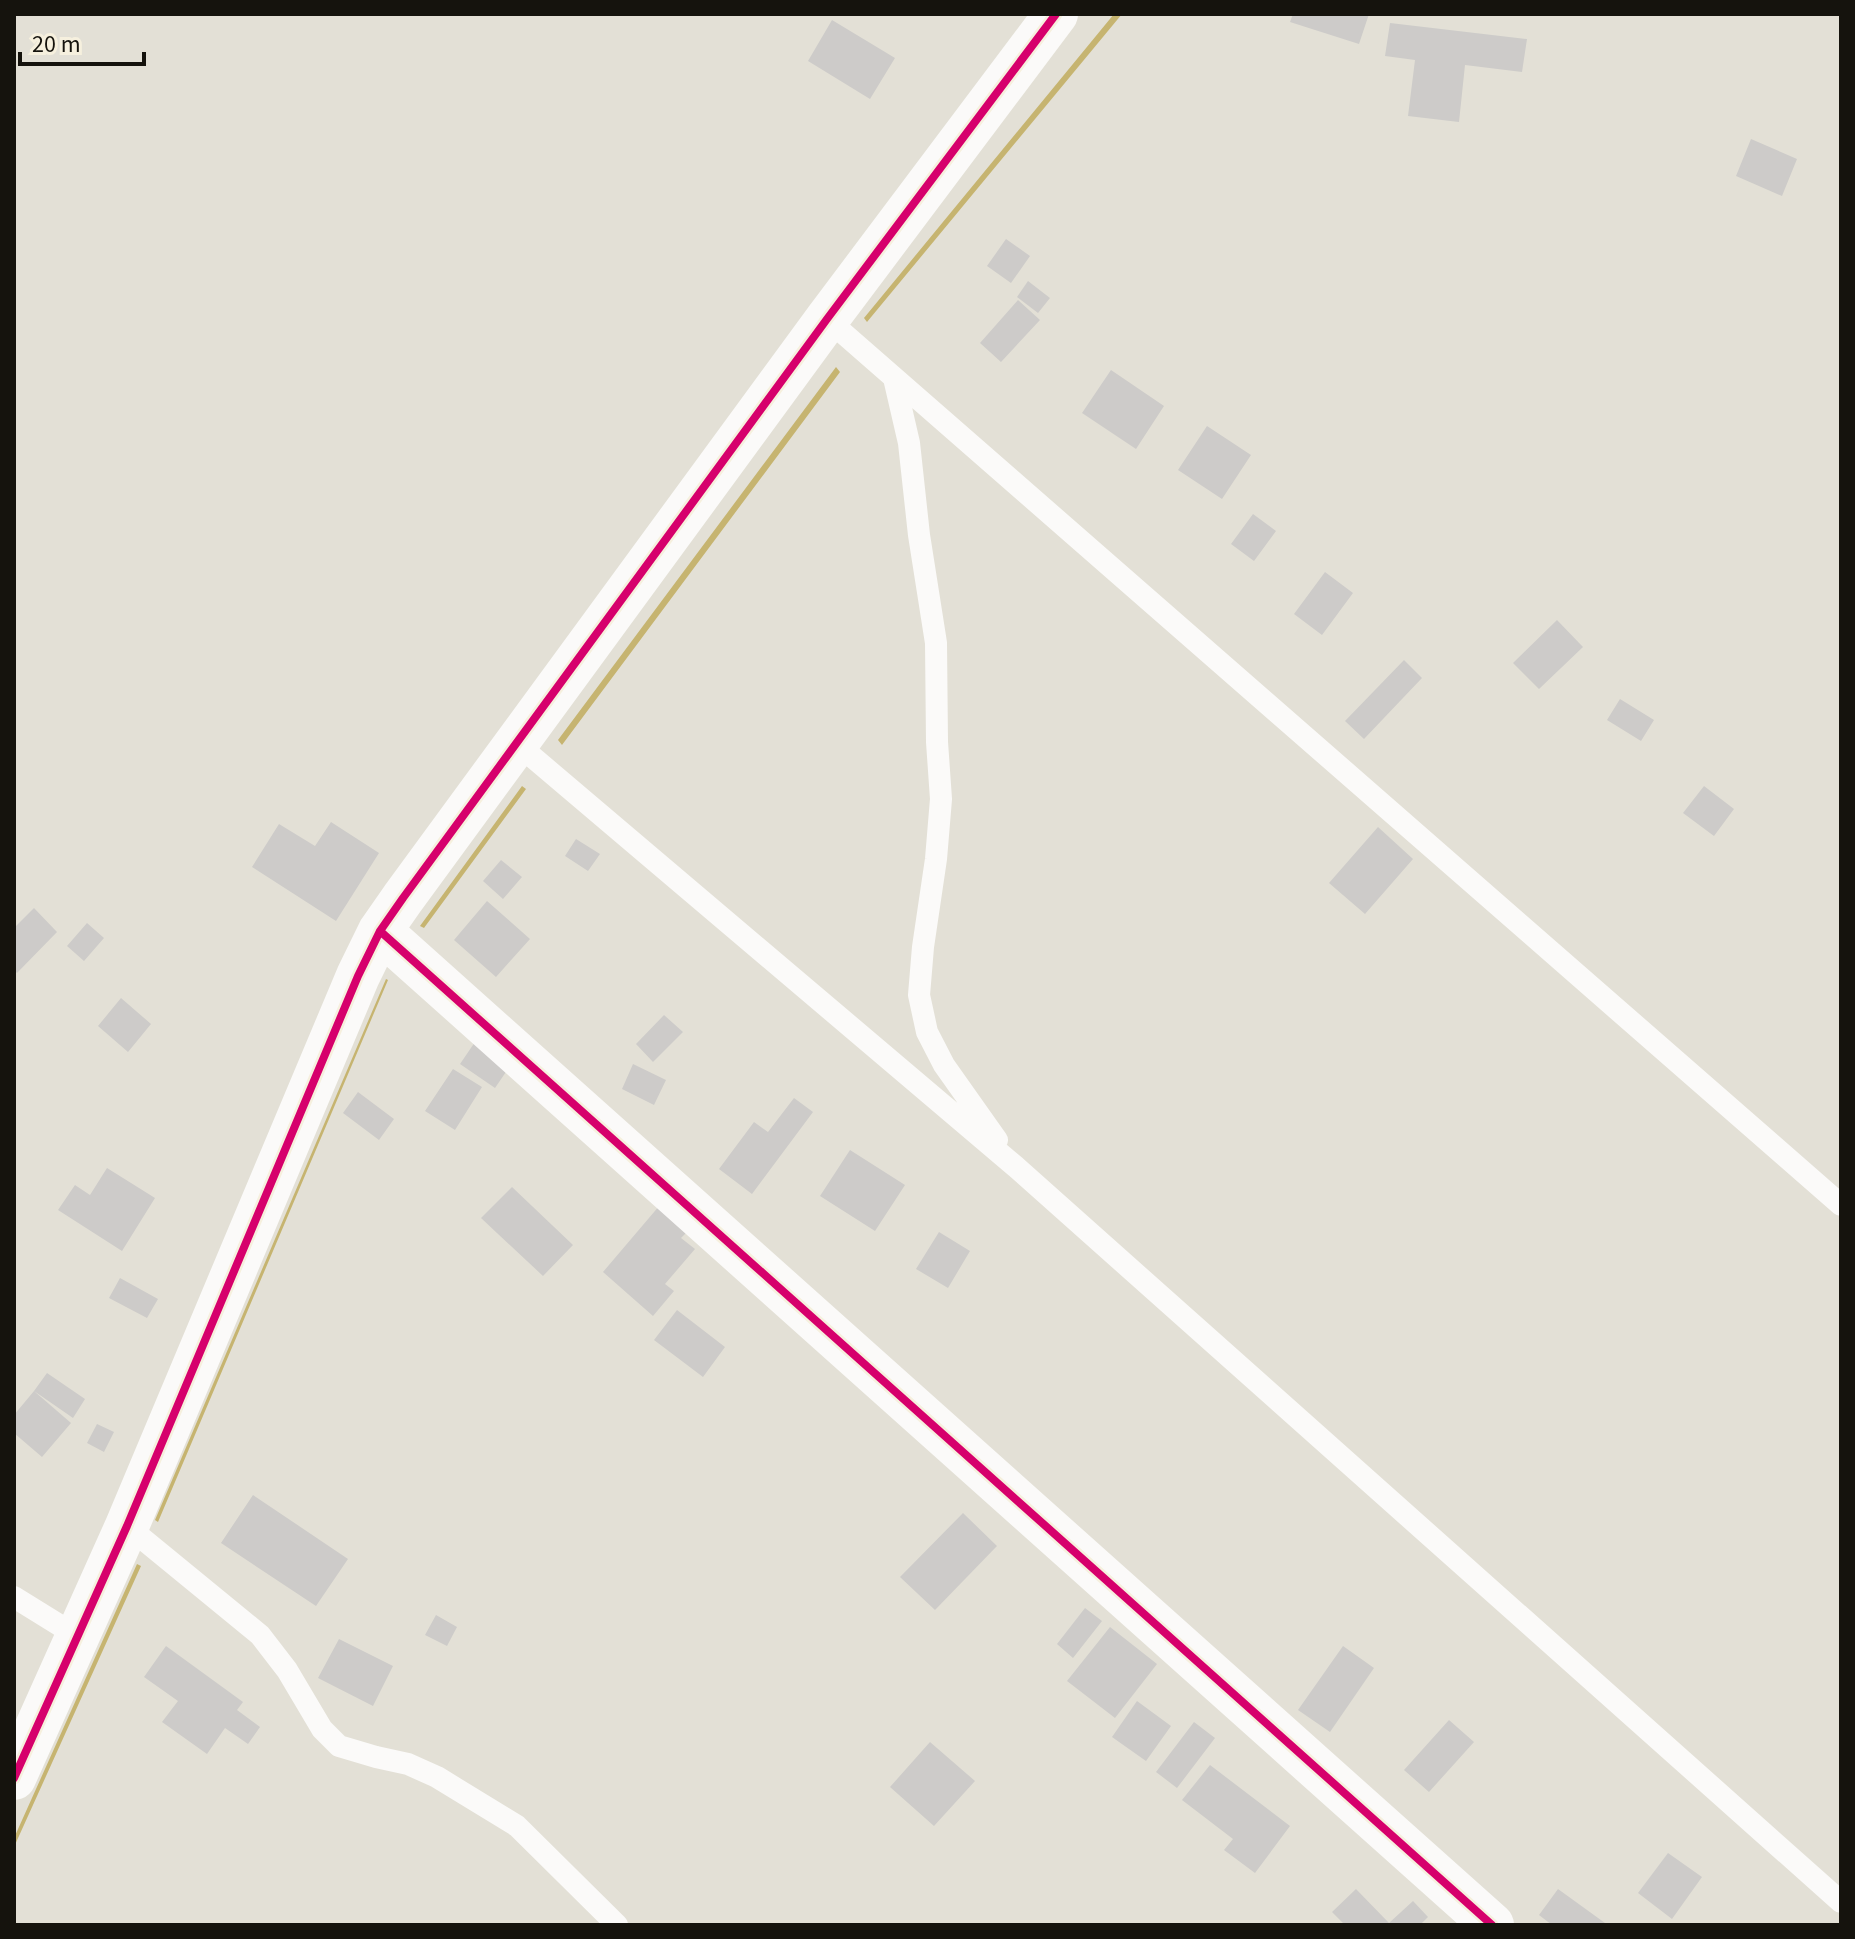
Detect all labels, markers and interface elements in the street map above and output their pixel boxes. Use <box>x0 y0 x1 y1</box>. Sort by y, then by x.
scale bar <box>20 16 144 66</box>
text: 20 m <box>32 27 81 62</box>

